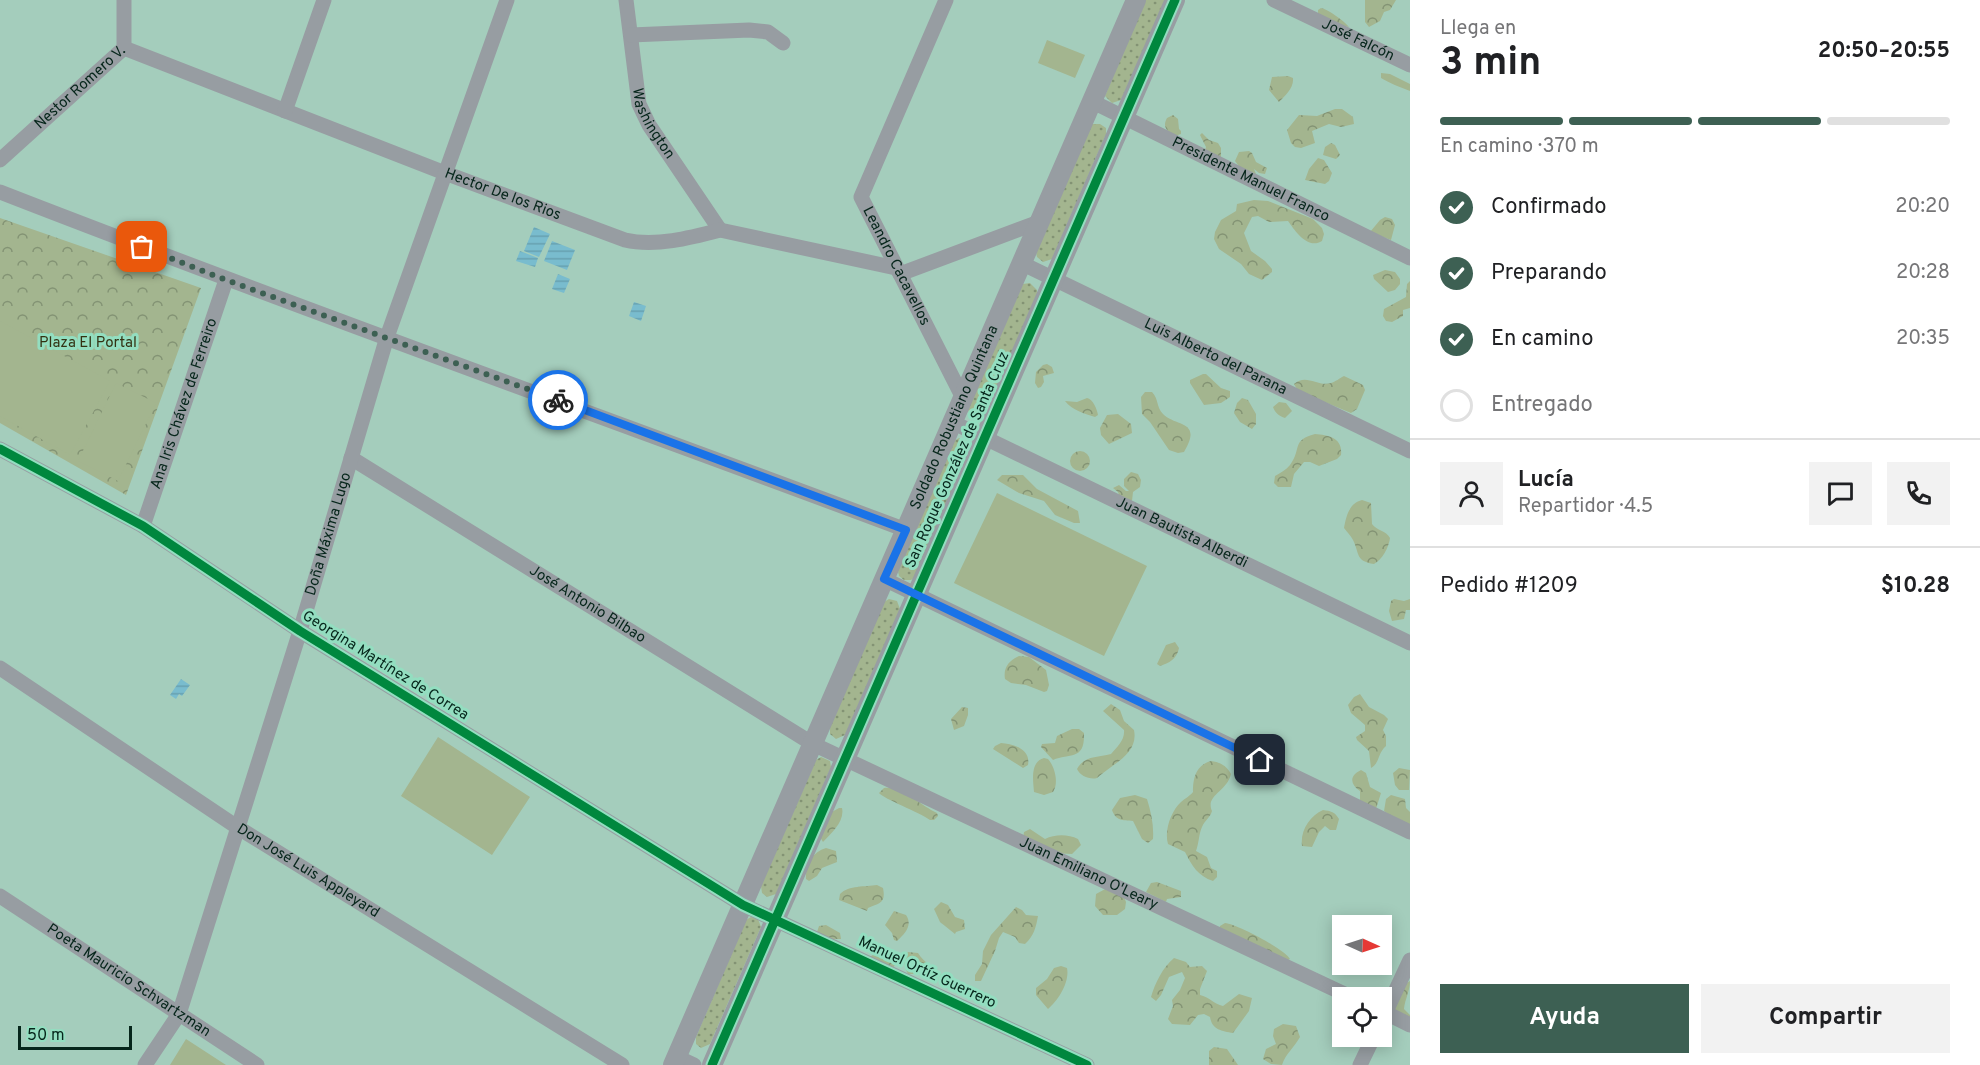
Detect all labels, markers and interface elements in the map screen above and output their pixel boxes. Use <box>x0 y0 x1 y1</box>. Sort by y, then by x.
street label: José Falcón <box>1318 15 1397 66</box>
text: Llega en <box>1440 16 1516 42</box>
text: 20:50–20:55 <box>1818 38 1950 65</box>
text: 3 min <box>1440 40 1541 89</box>
street label: Nestor Romero V. <box>31 42 130 134</box>
street label: Washington <box>628 87 679 163</box>
street label: Presidente Manuel Franco <box>1169 133 1333 226</box>
text: En camino · 370 m <box>1440 134 1599 160</box>
street label: Hector De los Rios <box>442 164 564 225</box>
icon: check <box>1440 191 1473 224</box>
text: Confirmado <box>1491 194 1607 221</box>
text: 20:20 <box>1895 194 1950 220</box>
street label: Leandro Cacavellos <box>858 203 934 329</box>
pin <box>116 221 167 272</box>
icon: bag <box>125 230 158 263</box>
icon: check <box>1440 257 1473 290</box>
text: Preparando <box>1491 260 1607 287</box>
text: 20:28 <box>1896 260 1950 286</box>
street label: Luis Alberto del Parana <box>1141 314 1290 400</box>
street label: Ana Iris Chávez de Ferreiro <box>147 316 222 492</box>
street label: Soldado Robustiano Quintana <box>906 322 1003 513</box>
icon: check <box>1440 323 1473 356</box>
text: En camino <box>1491 326 1593 353</box>
text: 20:35 <box>1896 326 1950 352</box>
park label: Plaza El Portal <box>39 334 137 353</box>
street label: San Roque González de Santa Cruz <box>902 349 1014 571</box>
courier <box>528 370 588 430</box>
icon: bike <box>542 384 575 417</box>
text: Entregado <box>1491 392 1593 419</box>
button: person <box>1440 462 1503 525</box>
button: chat <box>1809 462 1872 525</box>
button: phone <box>1887 462 1950 525</box>
text: Lucía <box>1518 467 1574 494</box>
street label: Doña Máxima Lugo <box>301 470 356 598</box>
street label: Juan Bautista Alberdi <box>1113 493 1251 573</box>
text: Repartidor · 4.5 <box>1518 494 1653 520</box>
street label: José Antonio Bilbao <box>526 561 649 648</box>
text: Pedido #1209 <box>1440 573 1578 600</box>
text: $10.28 <box>1881 573 1950 600</box>
street label: Georgina Martínez de Correa <box>298 607 472 725</box>
pin <box>1234 734 1285 785</box>
icon: home <box>1243 743 1276 776</box>
street label: Don José Luis Appleyard <box>233 820 383 922</box>
street label: Juan Emiliano O'Leary <box>1016 833 1161 914</box>
north arrow <box>1332 915 1392 975</box>
map controls <box>1332 915 1392 1047</box>
street label: Poeta Mauricio Schvartzman <box>43 920 214 1041</box>
street label: Manuel Ortíz Guerrero <box>855 933 999 1013</box>
button: Ayuda <box>1440 984 1689 1053</box>
button: Compartir <box>1701 984 1950 1053</box>
button: locate <box>1332 987 1392 1047</box>
scale bar <box>18 1023 132 1050</box>
text: 50 m <box>27 1026 65 1046</box>

